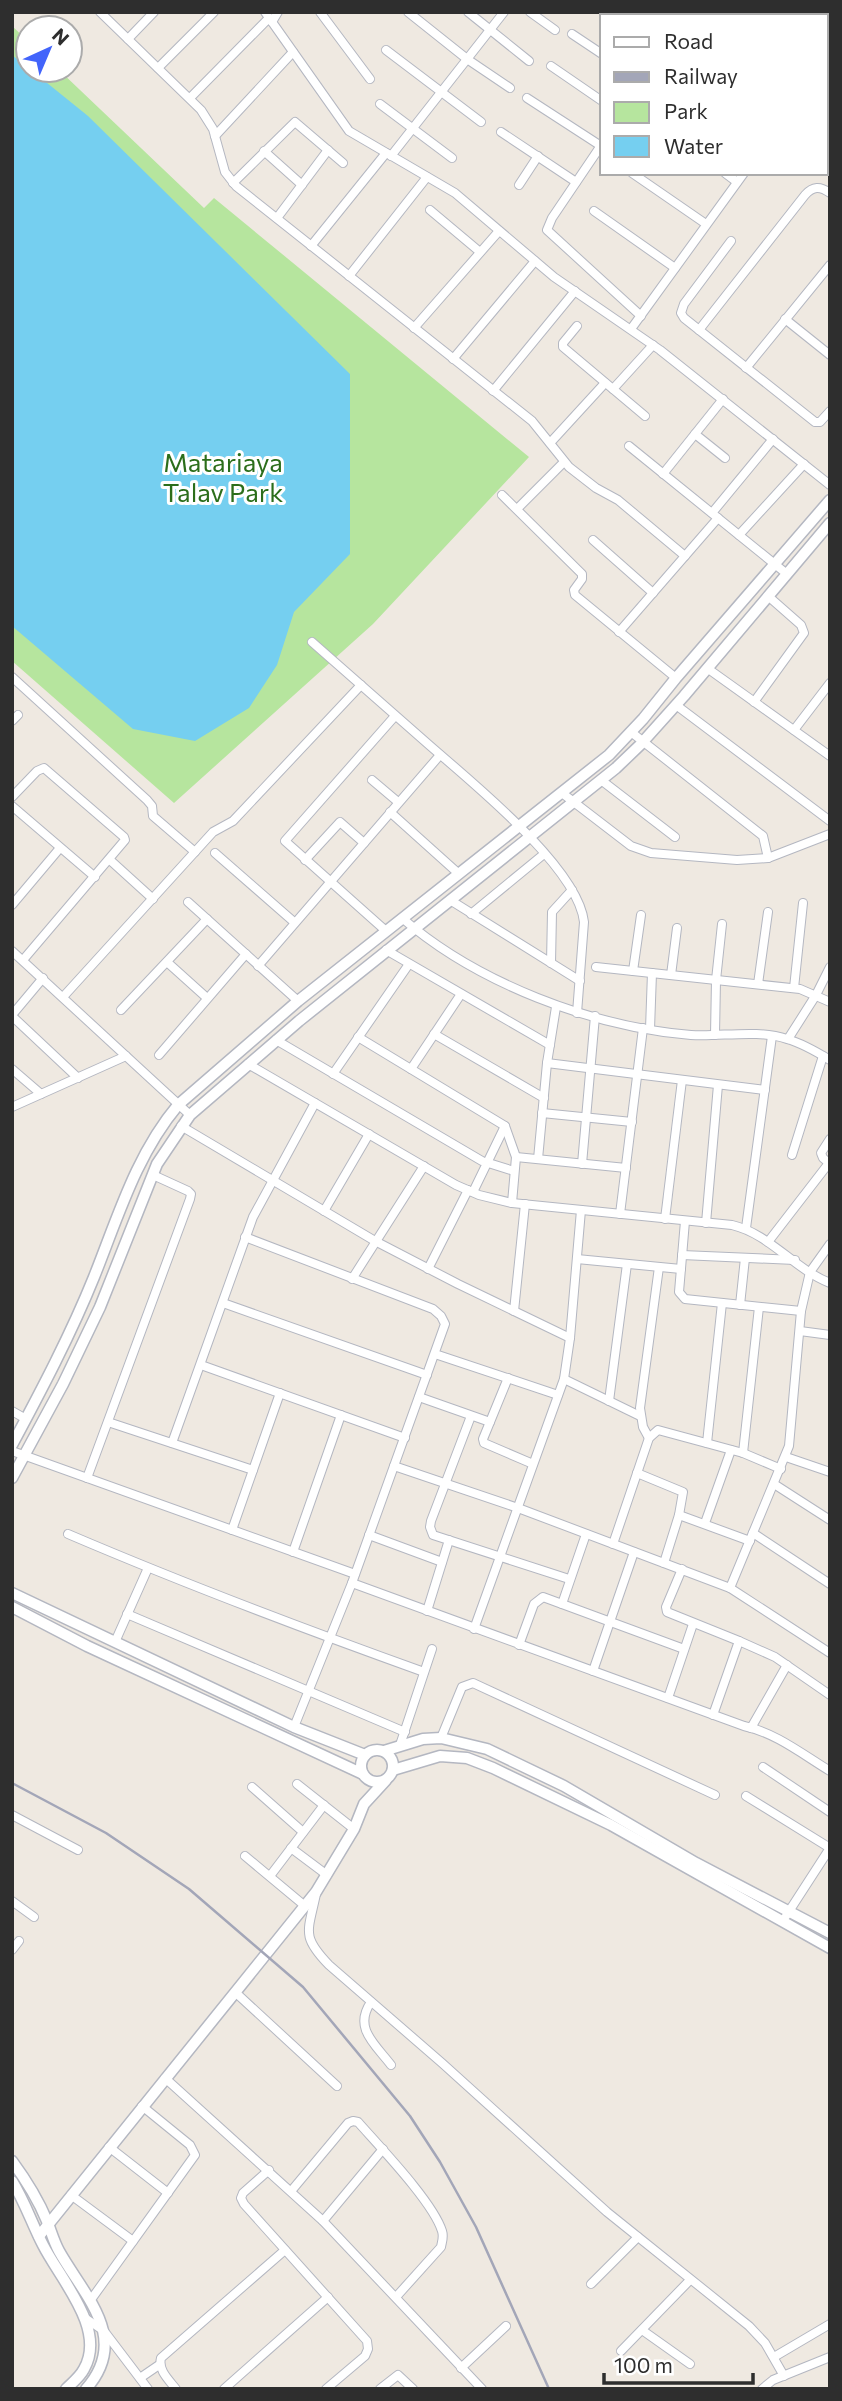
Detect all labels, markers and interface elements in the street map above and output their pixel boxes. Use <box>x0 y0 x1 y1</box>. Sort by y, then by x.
north arrow <box>14 14 84 84</box>
legend <box>600 14 828 175</box>
text: N <box>48 23 74 50</box>
text: Road <box>664 28 713 53</box>
text: Railway <box>664 63 738 88</box>
text: Park <box>664 98 708 123</box>
text: Water <box>664 133 723 158</box>
park label: Matariaya Talav Park <box>163 446 283 507</box>
scale bar <box>604 2342 753 2386</box>
text: 100 m <box>614 2352 673 2377</box>

